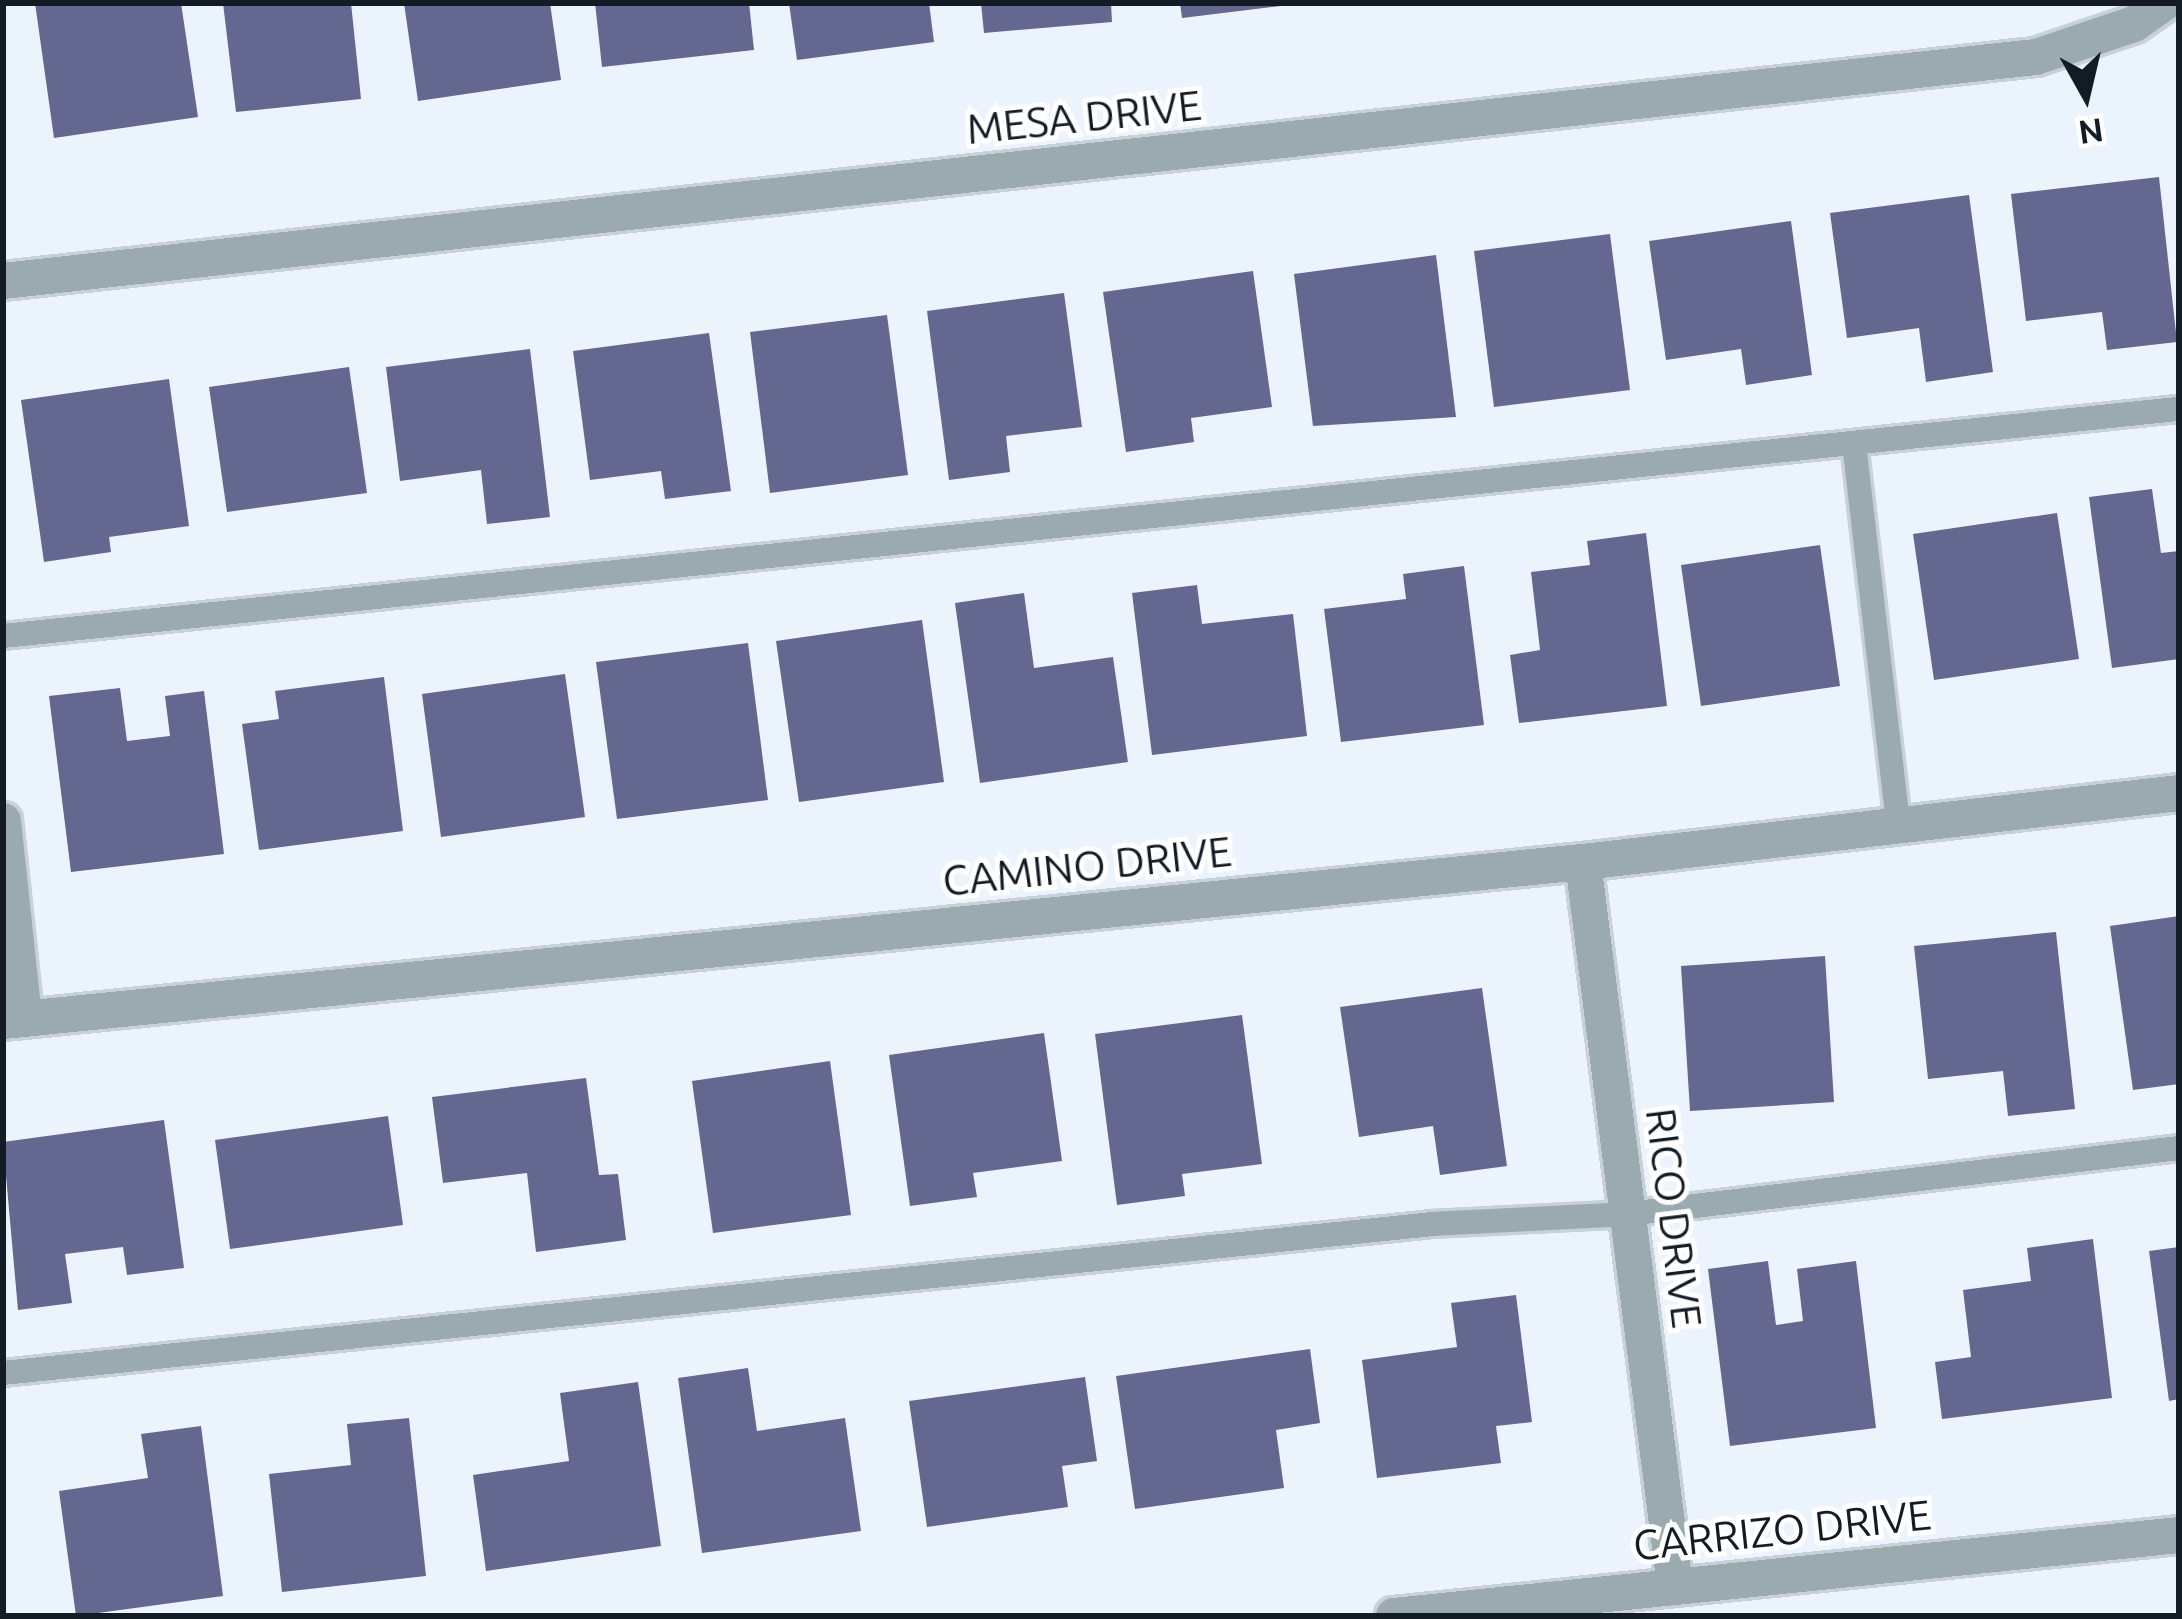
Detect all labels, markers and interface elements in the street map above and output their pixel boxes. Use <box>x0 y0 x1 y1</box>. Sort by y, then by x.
north arrow <box>2026 36 2146 156</box>
street label: MESA DRIVE <box>964 80 1204 154</box>
text: N <box>2076 112 2106 152</box>
street label: CAMINO DRIVE <box>940 826 1234 906</box>
street label: RICO DRIVE <box>1636 1105 1712 1331</box>
street label: CARRIZO DRIVE <box>1630 1489 1934 1571</box>

